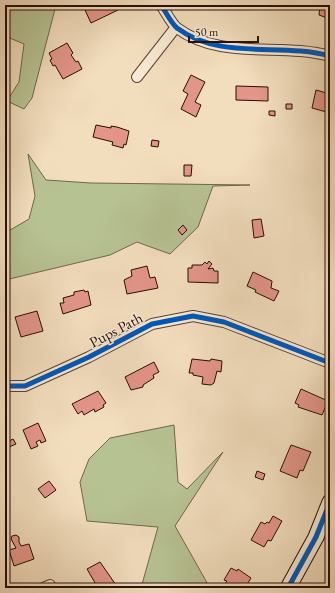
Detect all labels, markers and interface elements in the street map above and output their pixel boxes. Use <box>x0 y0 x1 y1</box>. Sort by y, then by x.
scale bar <box>189 18 258 44</box>
text: 50 m <box>195 24 219 40</box>
street label: Pups Path <box>86 307 146 352</box>

